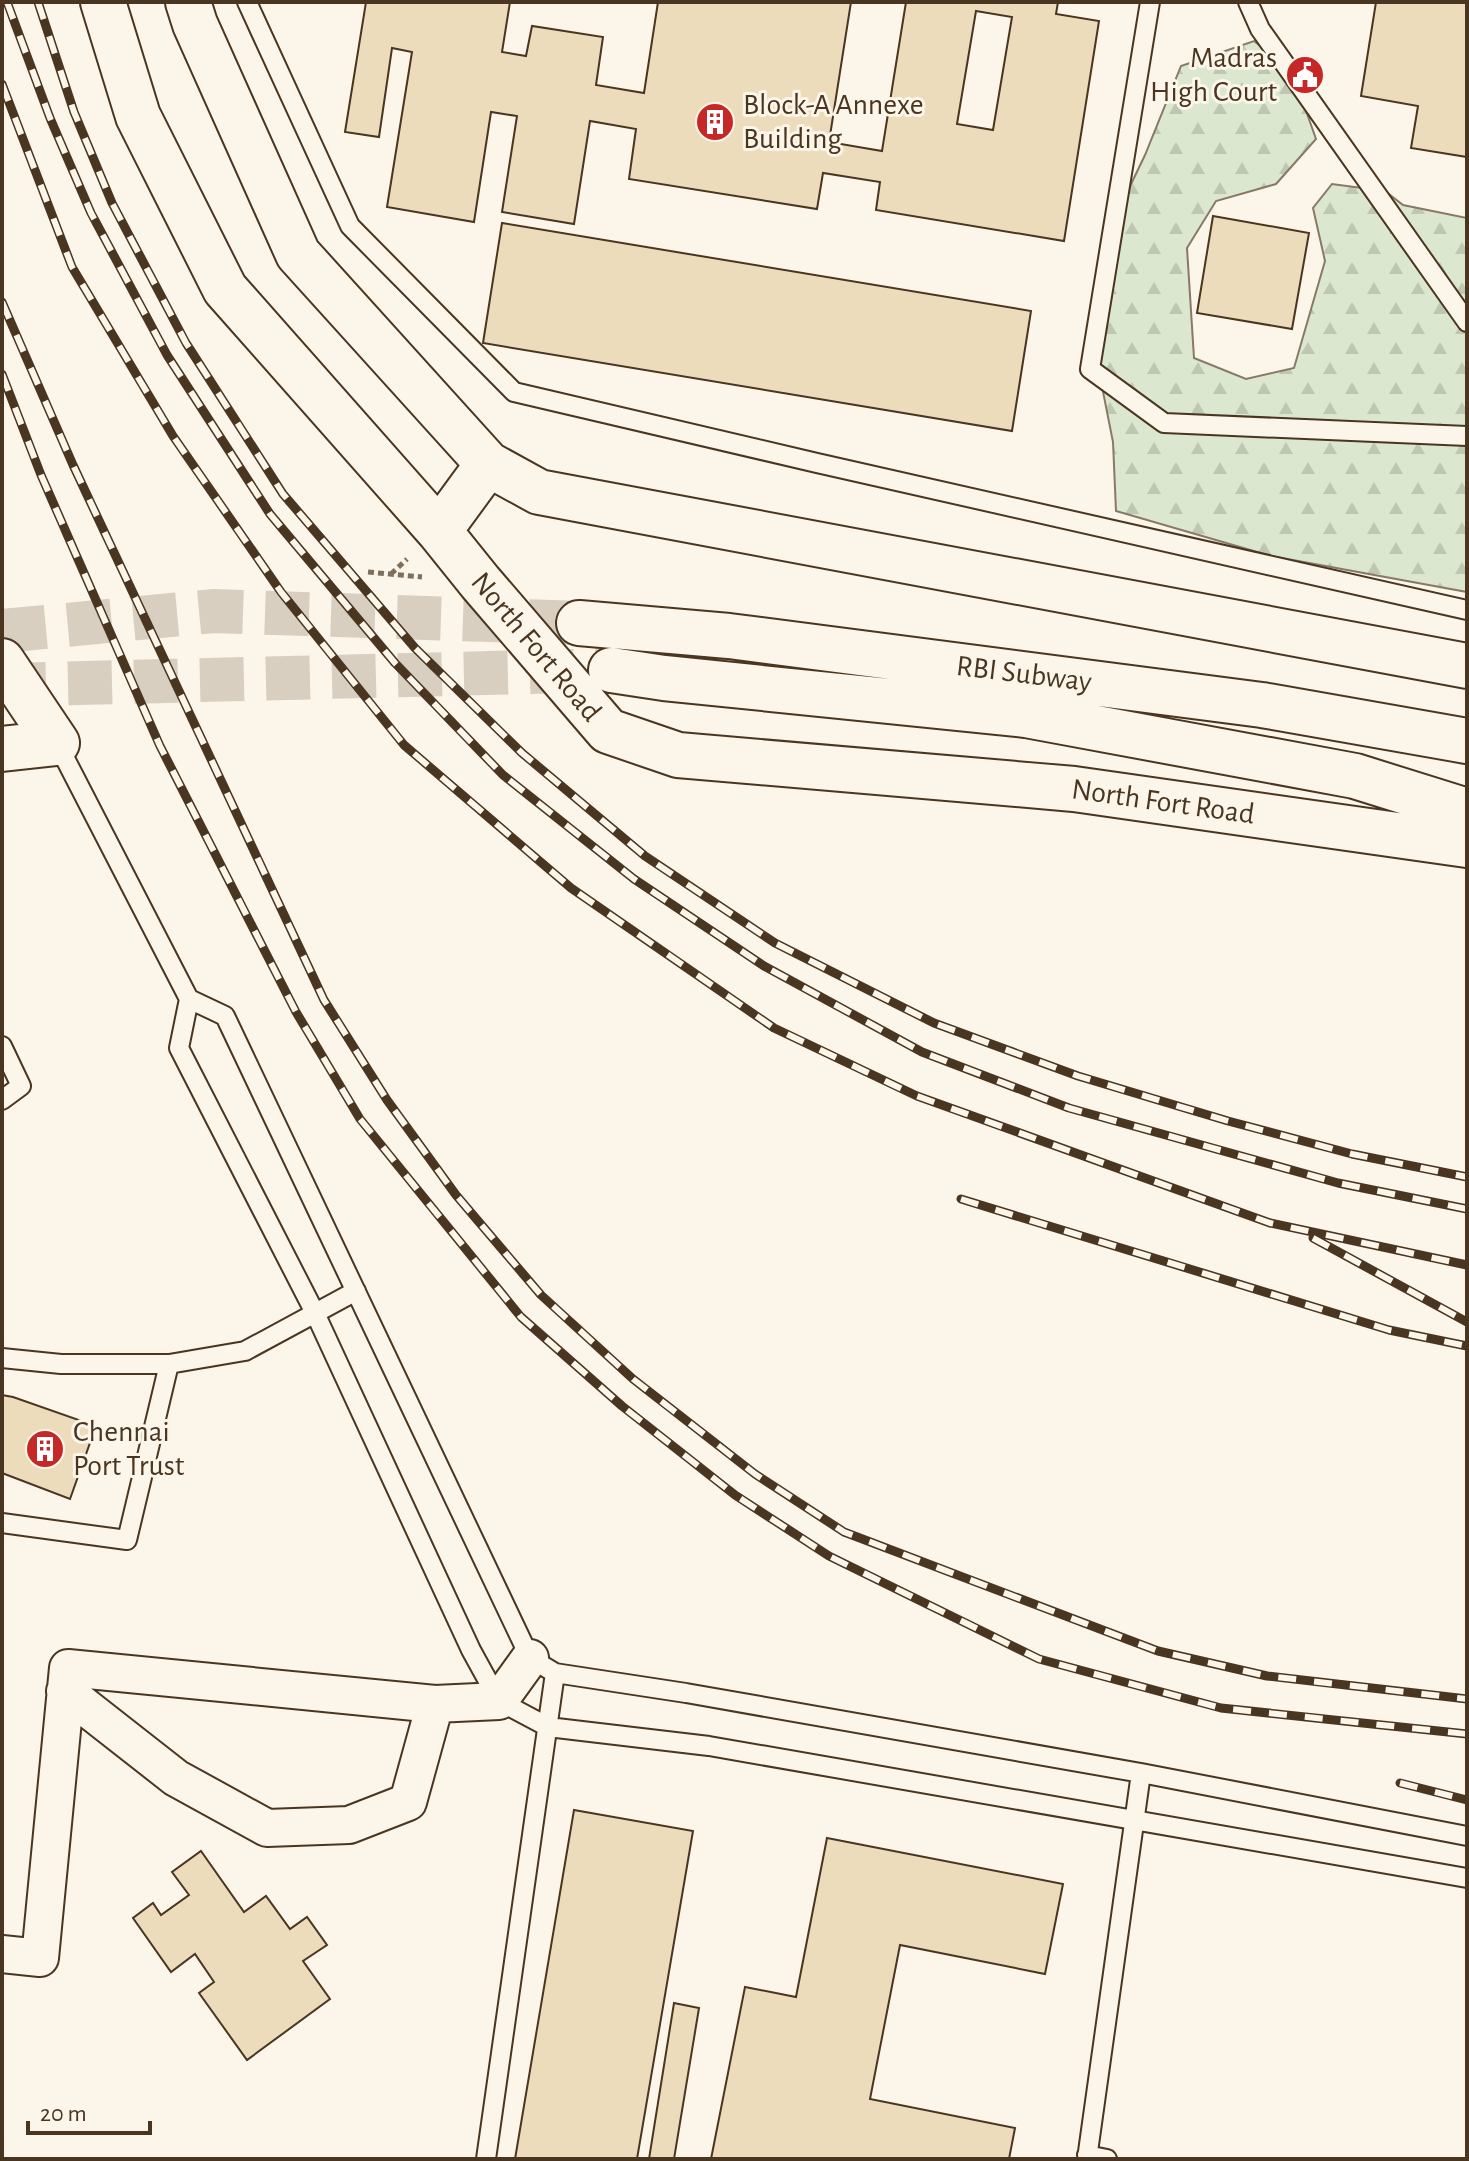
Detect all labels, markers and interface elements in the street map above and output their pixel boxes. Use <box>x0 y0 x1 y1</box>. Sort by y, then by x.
place label: Madras High Court <box>1150 43 1277 107</box>
public building icon: Madras High Court <box>1284 54 1326 96</box>
place label: Block-A Annexe Building <box>743 90 924 154</box>
building icon: Block-A Annexe Building <box>694 101 736 143</box>
street label: North Fort Road <box>465 567 607 727</box>
street label: RBI Subway <box>955 651 1094 697</box>
street label: North Fort Road <box>1070 774 1256 830</box>
place label: Chennai Port Trust <box>73 1417 185 1481</box>
building icon: Chennai Port Trust <box>24 1428 66 1470</box>
scale bar <box>28 2085 150 2135</box>
text: 20 m <box>40 2102 87 2126</box>

